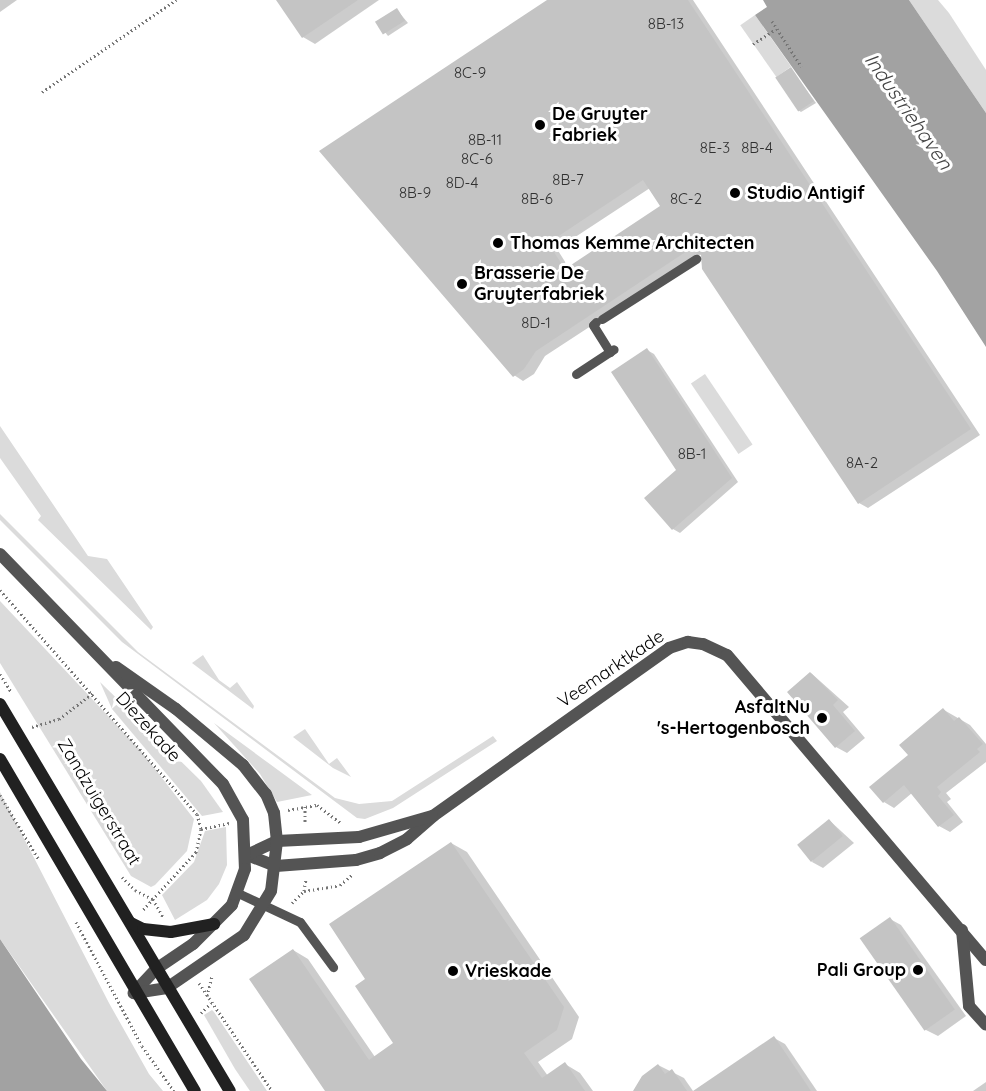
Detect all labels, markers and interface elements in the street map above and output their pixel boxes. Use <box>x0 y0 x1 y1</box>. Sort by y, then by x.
house number: 8B-13 <box>648 15 684 33</box>
water label: Industriehaven <box>860 48 958 174</box>
house number: 8C-9 <box>454 64 486 82</box>
place label: De Gruyter Fabriek <box>552 104 648 146</box>
marker: De Gruyter Fabriek <box>533 118 547 132</box>
house number: 8B-11 <box>468 131 502 149</box>
house number: 8E-3 <box>700 139 730 157</box>
house number: 8B-4 <box>741 139 773 157</box>
house number: 8C-6 <box>461 150 493 168</box>
house number: 8B-7 <box>552 171 584 189</box>
house number: 8D-4 <box>446 174 478 192</box>
place label: Studio Antigif <box>747 182 865 204</box>
house number: 8B-9 <box>399 184 431 202</box>
marker: Studio Antigif <box>728 186 742 200</box>
house number: 8B-6 <box>521 190 553 208</box>
house number: 8C-2 <box>670 190 702 208</box>
place label: Thomas Kemme Architecten <box>510 232 754 254</box>
marker: Thomas Kemme Architecten <box>491 236 505 250</box>
place label: Brasserie De Gruyterfabriek <box>474 263 605 306</box>
marker: Brasserie De Gruyterfabriek <box>455 277 469 291</box>
house number: 8D-1 <box>521 314 551 332</box>
house number: 8B-1 <box>678 445 706 463</box>
house number: 8A-2 <box>846 454 878 472</box>
street label: Veemarktkade <box>554 626 668 712</box>
street label: Diezekade <box>111 687 185 767</box>
place label: AsfaltNu 's-Hertogenbosch <box>657 697 810 740</box>
marker: AsfaltNu 's-Hertogenbosch <box>815 711 829 725</box>
street label: Zandzuigerstraat <box>53 735 145 869</box>
place label: Pali Group <box>817 959 906 981</box>
place label: Vrieskade <box>465 960 552 982</box>
marker: Pali Group <box>911 963 925 977</box>
marker: Vrieskade <box>446 964 460 978</box>

